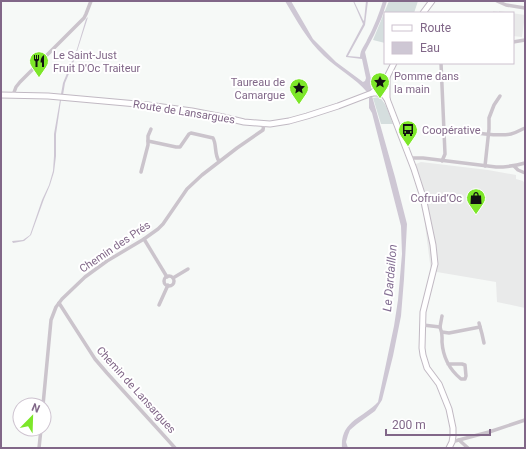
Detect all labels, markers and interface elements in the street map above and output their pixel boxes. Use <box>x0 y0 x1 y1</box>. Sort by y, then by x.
legend <box>384 12 514 64</box>
text: Route <box>420 21 451 35</box>
text: Eau <box>420 41 440 55</box>
place label: Le Saint-Just Fruit D'Oc Traiteur <box>53 49 141 75</box>
restaurant icon: Le Saint-Just Fruit D'Oc Traiteur <box>28 50 50 78</box>
place label: Pomme dans la main <box>394 70 459 96</box>
place icon: Pomme dans la main <box>369 71 391 99</box>
place label: Taureau de Camargue <box>231 76 285 102</box>
place icon: Taureau de Camargue <box>288 77 310 105</box>
street label: Route de Lansargues <box>132 98 236 127</box>
bus stop icon: Coopérative <box>397 119 419 147</box>
place label: Coopérative <box>422 124 481 137</box>
shop icon: Cofruid’Oc <box>465 187 487 215</box>
place label: Cofruid’Oc <box>411 192 462 205</box>
street label: Chemin des Prés <box>77 218 153 276</box>
water label: Le Dardaillon <box>380 244 400 312</box>
street label: Chemin de Lansargues <box>94 344 179 436</box>
north arrow <box>12 397 52 437</box>
text: N <box>30 401 42 416</box>
scale bar <box>386 411 490 437</box>
text: 200 m <box>392 418 426 432</box>

